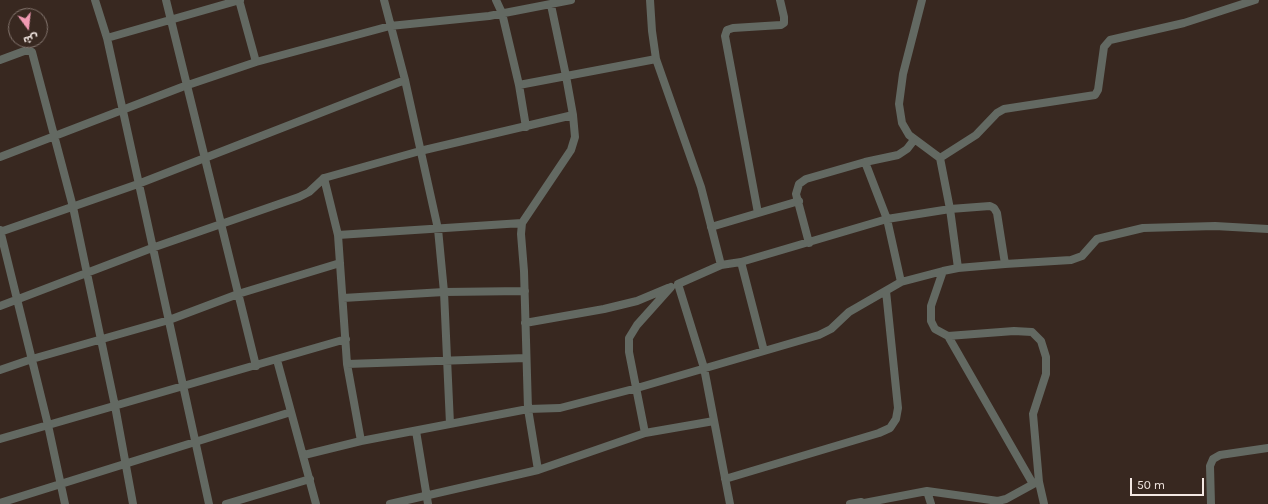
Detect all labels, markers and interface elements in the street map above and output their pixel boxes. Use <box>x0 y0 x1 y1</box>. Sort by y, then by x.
north arrow <box>8 8 48 48</box>
text: ش <box>22 31 40 47</box>
scale bar <box>1132 470 1206 496</box>
text: 50 m <box>1137 478 1165 492</box>

